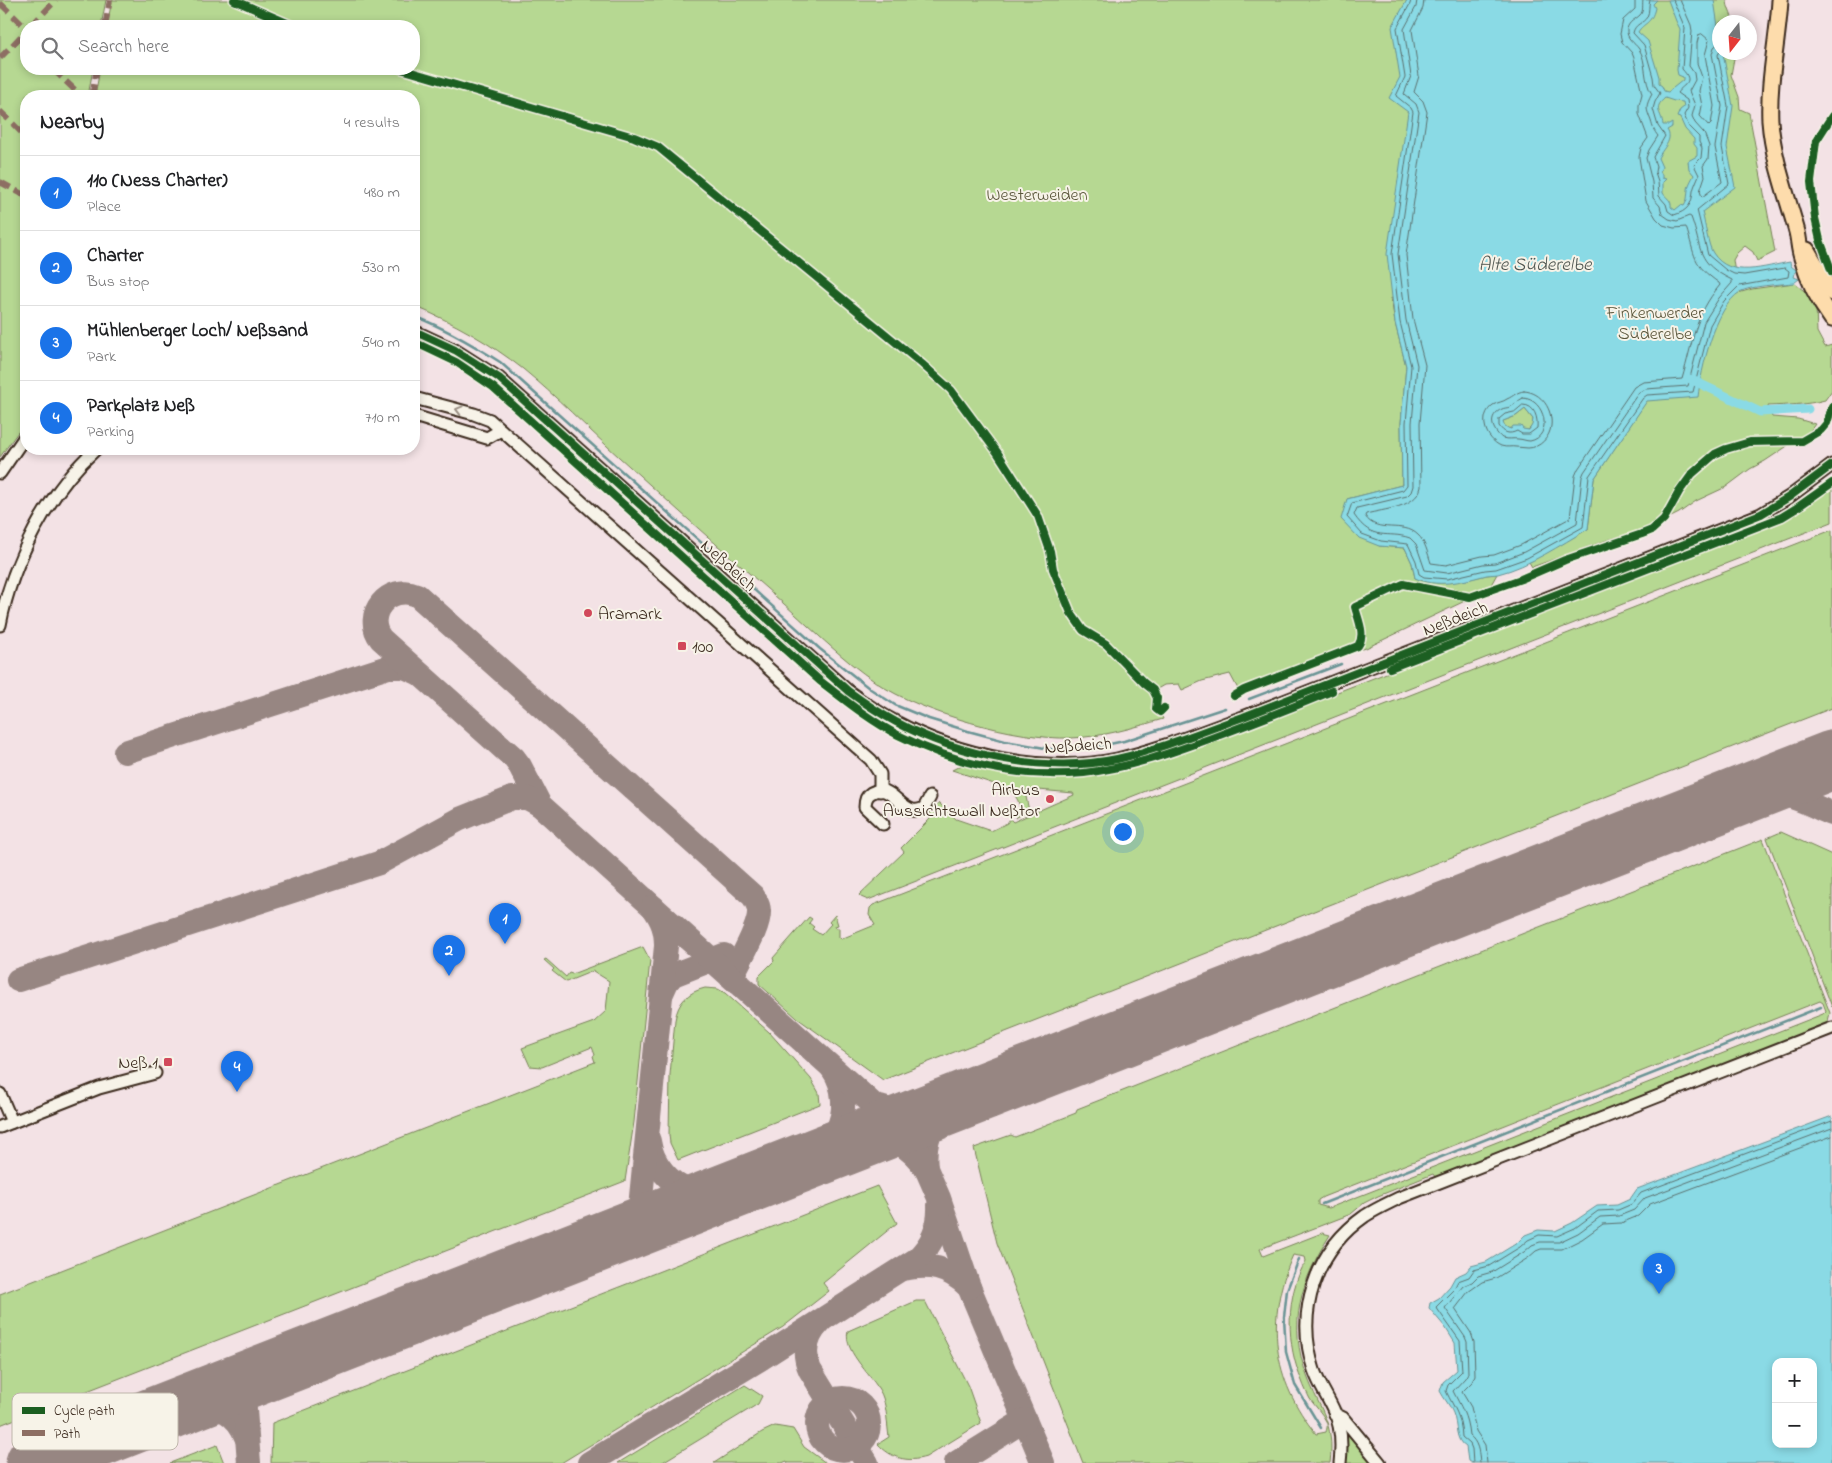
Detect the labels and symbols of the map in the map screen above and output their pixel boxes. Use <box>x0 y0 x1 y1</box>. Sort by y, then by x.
north arrow <box>1712 15 1757 60</box>
park label: Westerweiden <box>986 183 1088 209</box>
water label: Alte Süderelbe <box>1479 252 1593 279</box>
park label: Finkenwerder Süderelbe <box>1605 301 1704 348</box>
one-way arrow <box>456 405 464 415</box>
street label: Neßdeich <box>694 534 761 599</box>
street label: Neßdeich <box>1420 596 1492 644</box>
place label: Aramark <box>598 602 662 628</box>
marker: Aramark <box>582 607 594 619</box>
place label: 100 <box>692 635 713 661</box>
marker: 100 <box>676 640 688 652</box>
street label: Neßdeich <box>1044 732 1113 762</box>
place label: Airbus Aussichtswall Neßtor <box>883 778 1040 825</box>
marker: Airbus Aussichtswall Neßtor <box>1044 793 1056 805</box>
your location <box>1110 819 1136 845</box>
pin: 1 <box>489 903 521 944</box>
pin: 2 <box>433 935 465 976</box>
place label: Neß 1 <box>118 1051 158 1077</box>
pin: 4 <box>221 1051 253 1092</box>
marker: Neß 1 <box>162 1056 174 1068</box>
pin: 3 <box>1643 1253 1675 1294</box>
legend <box>12 1393 178 1450</box>
text: Cycle path <box>54 1401 115 1423</box>
text: Path <box>54 1424 80 1445</box>

